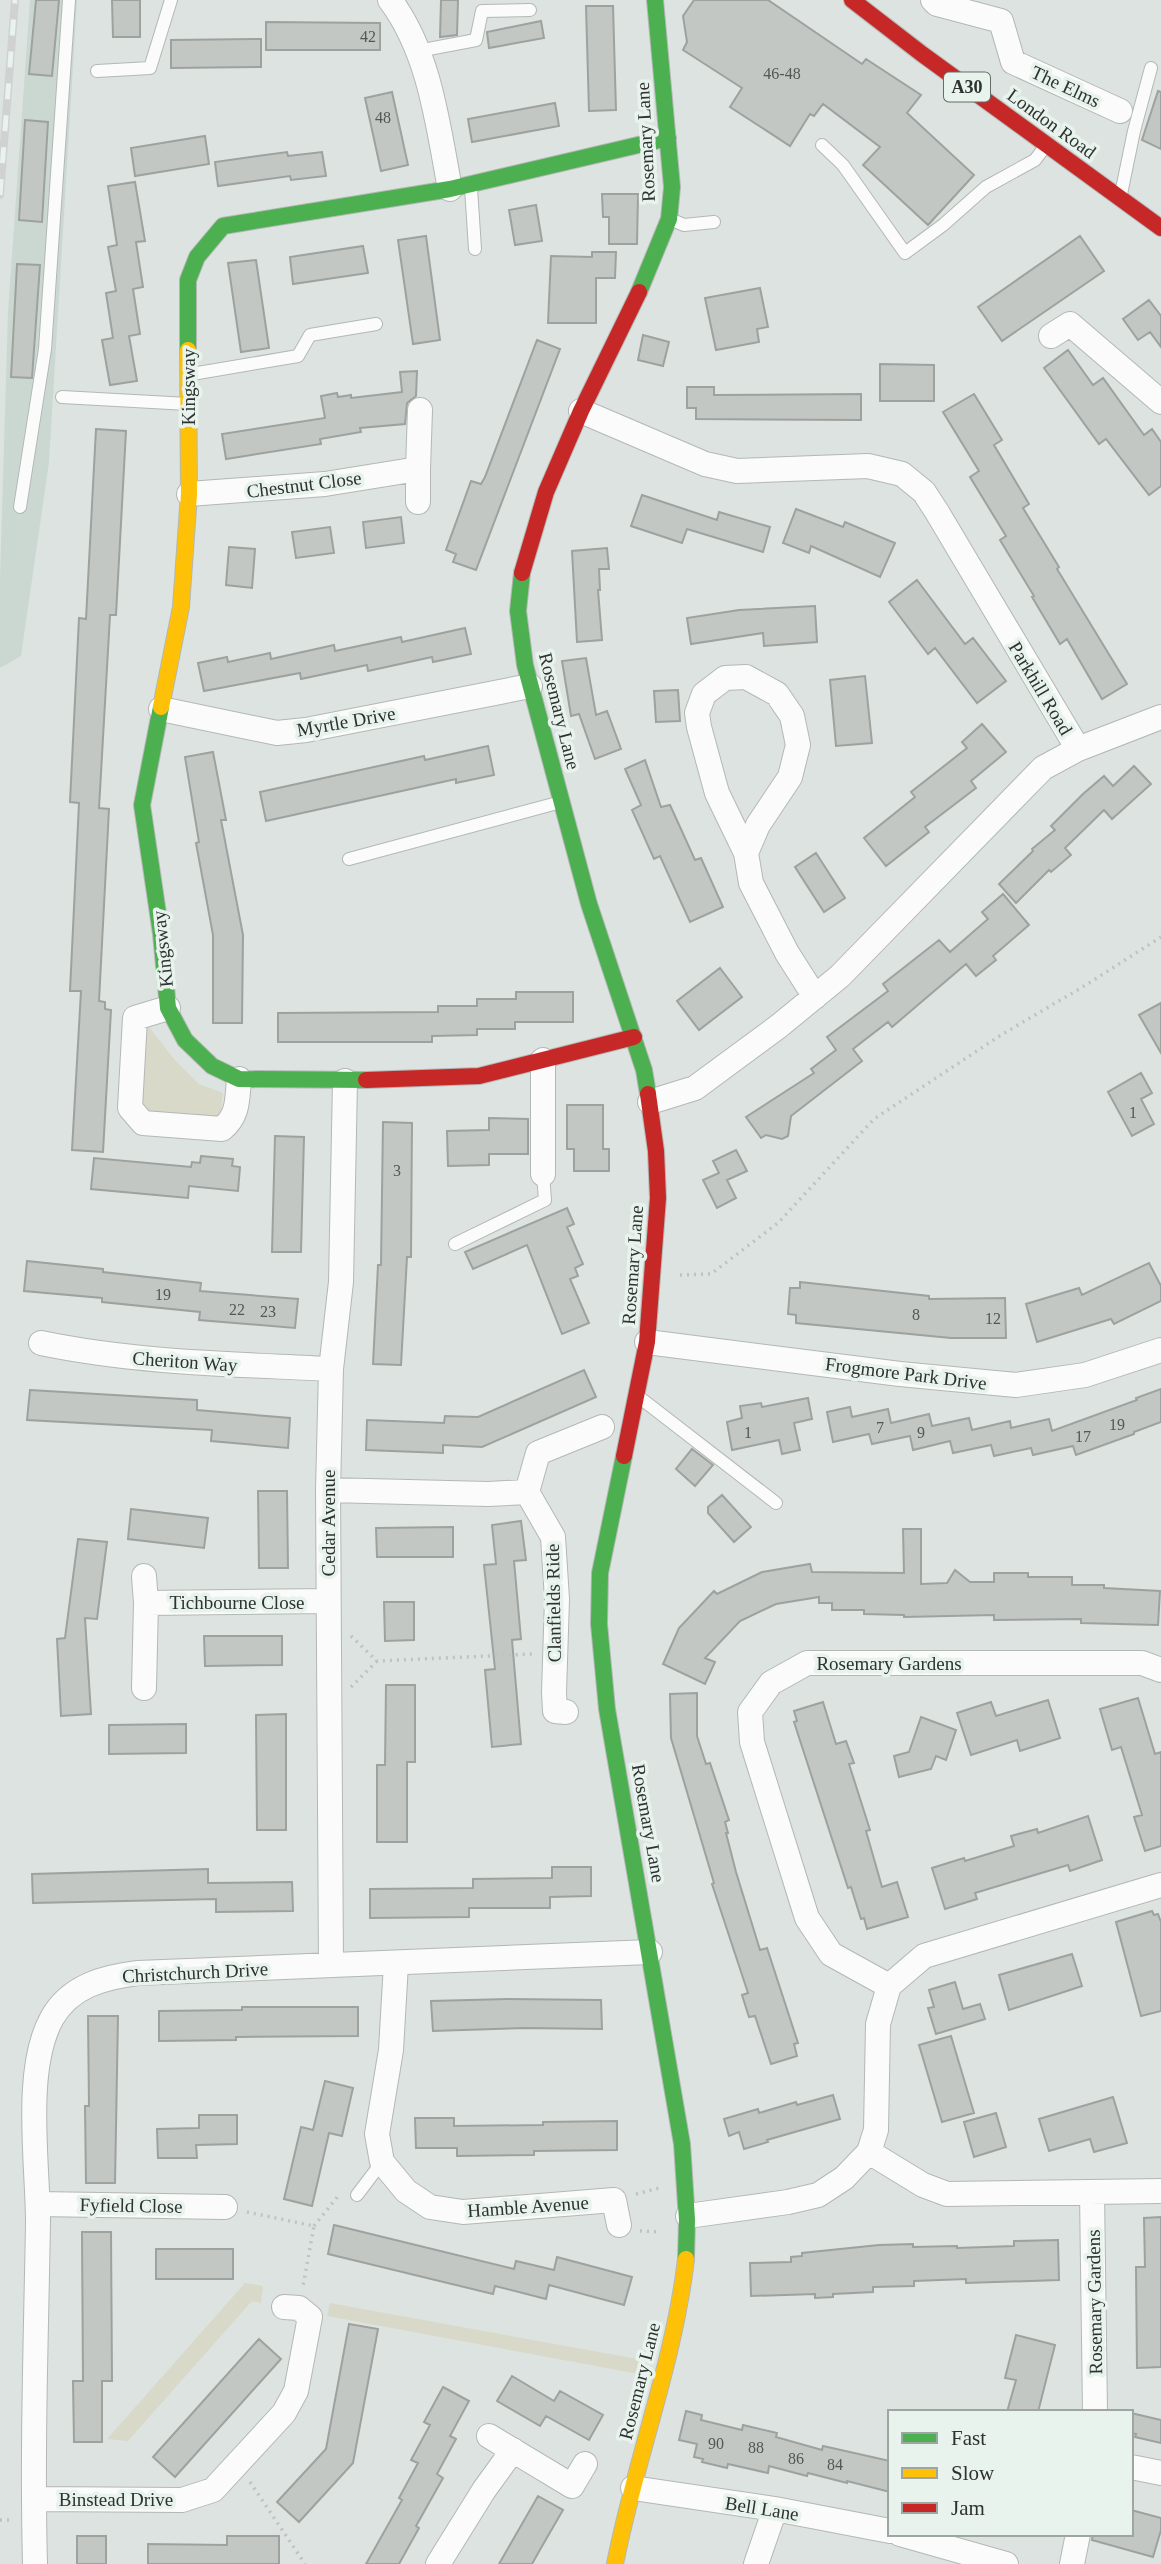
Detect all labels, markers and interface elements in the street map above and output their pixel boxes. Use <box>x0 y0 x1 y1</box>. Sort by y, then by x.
house number: 42 <box>360 28 376 45</box>
street label: The Elms <box>1028 61 1103 111</box>
house number: 46-48 <box>763 65 801 82</box>
road number: A30 <box>944 72 990 102</box>
street label: Rosemary Lane <box>632 82 659 202</box>
street label: London Road <box>1003 84 1100 163</box>
house number: 48 <box>375 109 391 126</box>
street label: Kingsway <box>178 348 199 426</box>
street label: Chestnut Close <box>245 467 363 502</box>
street label: Parkhill Road <box>1005 638 1077 739</box>
street label: Rosemary Lane <box>535 650 584 772</box>
street label: Myrtle Drive <box>295 702 397 740</box>
street label: Kingsway <box>148 909 177 988</box>
house number: 1 <box>1129 1104 1137 1121</box>
house number: 3 <box>393 1162 401 1179</box>
street label: Rosemary Lane <box>618 1205 647 1326</box>
house number: 19 <box>155 1286 171 1303</box>
house number: 22 <box>229 1301 245 1318</box>
house number: 23 <box>260 1303 276 1320</box>
house number: 8 <box>912 1306 920 1323</box>
house number: 12 <box>985 1310 1001 1327</box>
street label: Cheriton Way <box>132 1347 239 1376</box>
street label: Frogmore Park Drive <box>824 1353 988 1394</box>
house number: 19 <box>1109 1416 1125 1433</box>
house number: 7 <box>876 1419 884 1436</box>
house number: 1 <box>744 1424 752 1441</box>
house number: 9 <box>917 1424 925 1441</box>
house number: 17 <box>1075 1428 1091 1445</box>
street label: Cedar Avenue <box>318 1470 339 1576</box>
street label: Clanfields Ride <box>542 1543 565 1663</box>
street label: Tichbourne Close <box>170 1592 304 1613</box>
street label: Rosemary Gardens <box>816 1653 962 1674</box>
street label: Rosemary Lane <box>628 1762 669 1884</box>
street label: Christchurch Drive <box>121 1958 269 1987</box>
street label: Hamble Avenue <box>467 2192 589 2221</box>
street label: Fyfield Close <box>79 2194 183 2217</box>
street label: Rosemary Gardens <box>1083 2229 1106 2375</box>
street label: Rosemary Lane <box>615 2320 664 2442</box>
legend <box>888 2410 1133 2536</box>
text: Fast <box>951 2426 986 2450</box>
house number: 90 <box>708 2435 724 2452</box>
house number: 88 <box>748 2439 764 2456</box>
house number: 86 <box>788 2450 804 2467</box>
house number: 84 <box>827 2456 843 2473</box>
text: Slow <box>951 2461 995 2485</box>
street label: Binstead Drive <box>59 2489 173 2510</box>
street label: Bell Lane <box>724 2492 800 2525</box>
text: Jam <box>951 2496 985 2520</box>

